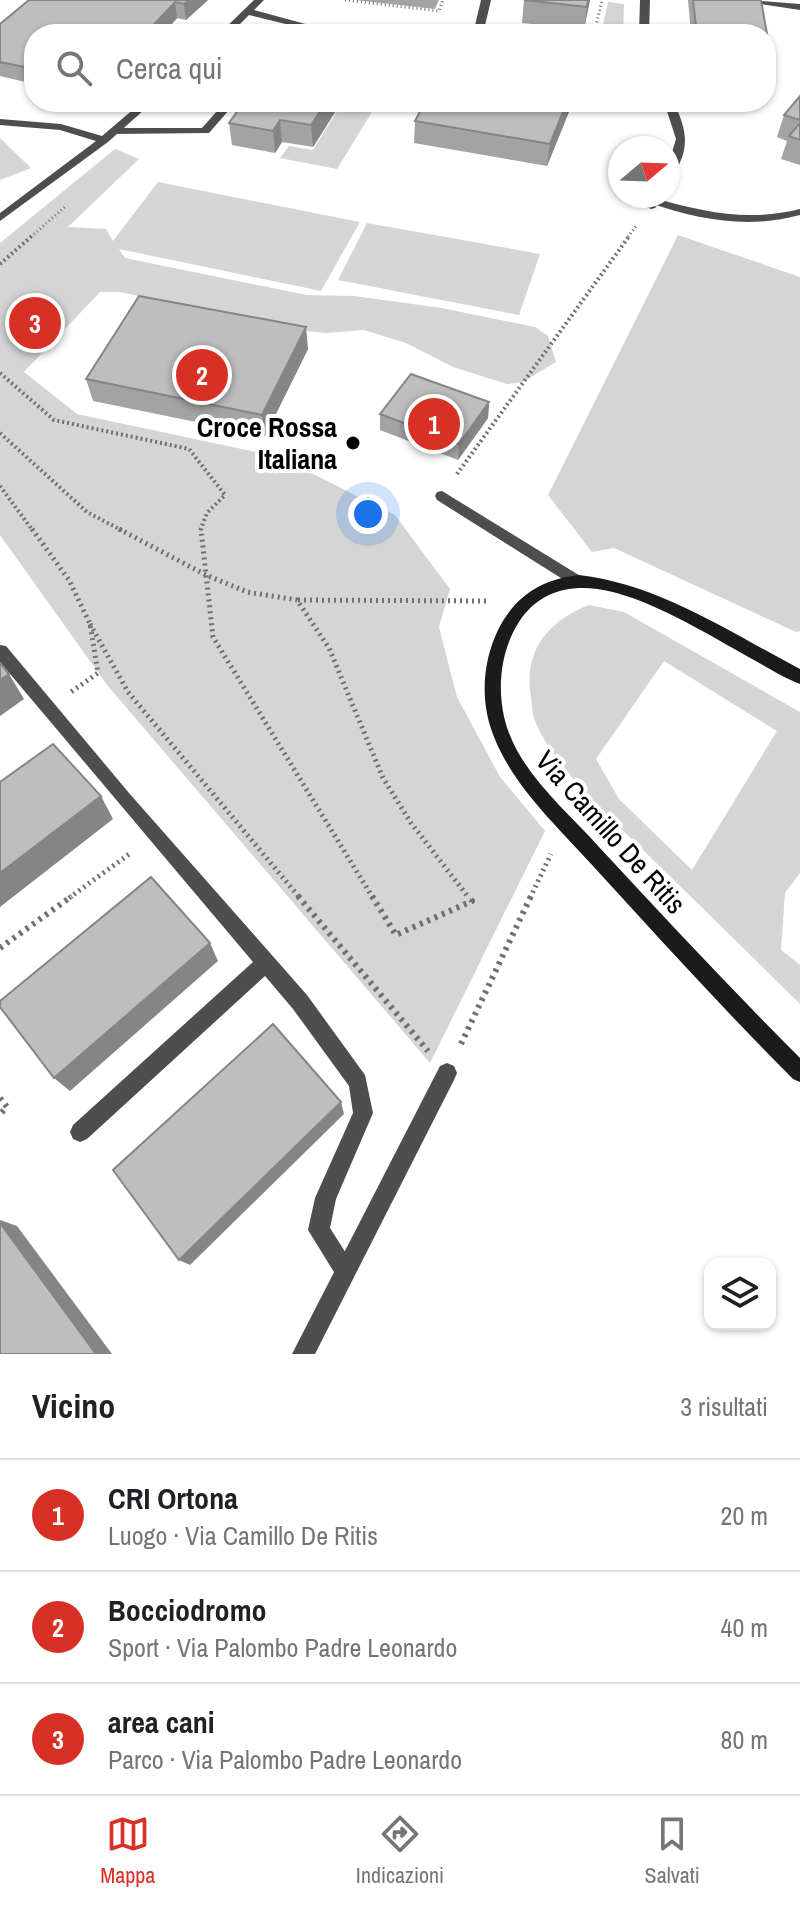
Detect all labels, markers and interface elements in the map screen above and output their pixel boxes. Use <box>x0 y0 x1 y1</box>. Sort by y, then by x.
search box <box>24 24 776 112</box>
icon: search <box>52 46 96 90</box>
text: Cerca qui <box>116 48 223 88</box>
north arrow <box>608 136 680 208</box>
pin: 3 <box>9 293 61 353</box>
pin: 2 <box>176 345 228 405</box>
pin: 1 <box>408 394 460 454</box>
place label: Croce Rossa Italiana <box>197 408 337 478</box>
marker: Croce Rossa Italiana <box>344 434 362 452</box>
your location <box>348 494 388 534</box>
street label: Via Camillo De Ritis <box>527 742 695 922</box>
map controls <box>704 1258 776 1330</box>
button: layers <box>704 1258 776 1330</box>
text: Vicino <box>32 1383 115 1429</box>
text: 3 risultati <box>680 1389 768 1424</box>
text: CRI Ortona <box>108 1478 238 1518</box>
text: 1 <box>52 1498 64 1533</box>
text: 20 m <box>721 1498 768 1533</box>
text: Luogo · Via Camillo De Ritis <box>108 1518 378 1553</box>
text: Bocciodromo <box>108 1590 267 1630</box>
text: 2 <box>52 1610 64 1645</box>
text: 40 m <box>721 1610 768 1645</box>
text: Sport · Via Palombo Padre Leonardo <box>108 1630 457 1665</box>
text: area cani <box>108 1702 215 1742</box>
text: 3 <box>52 1722 64 1757</box>
text: 80 m <box>721 1722 768 1757</box>
text: Parco · Via Palombo Padre Leonardo <box>108 1742 462 1777</box>
tab: Mappa <box>100 1812 155 1890</box>
tab: Indicazioni <box>356 1812 444 1890</box>
tab: Salvati <box>645 1812 700 1890</box>

